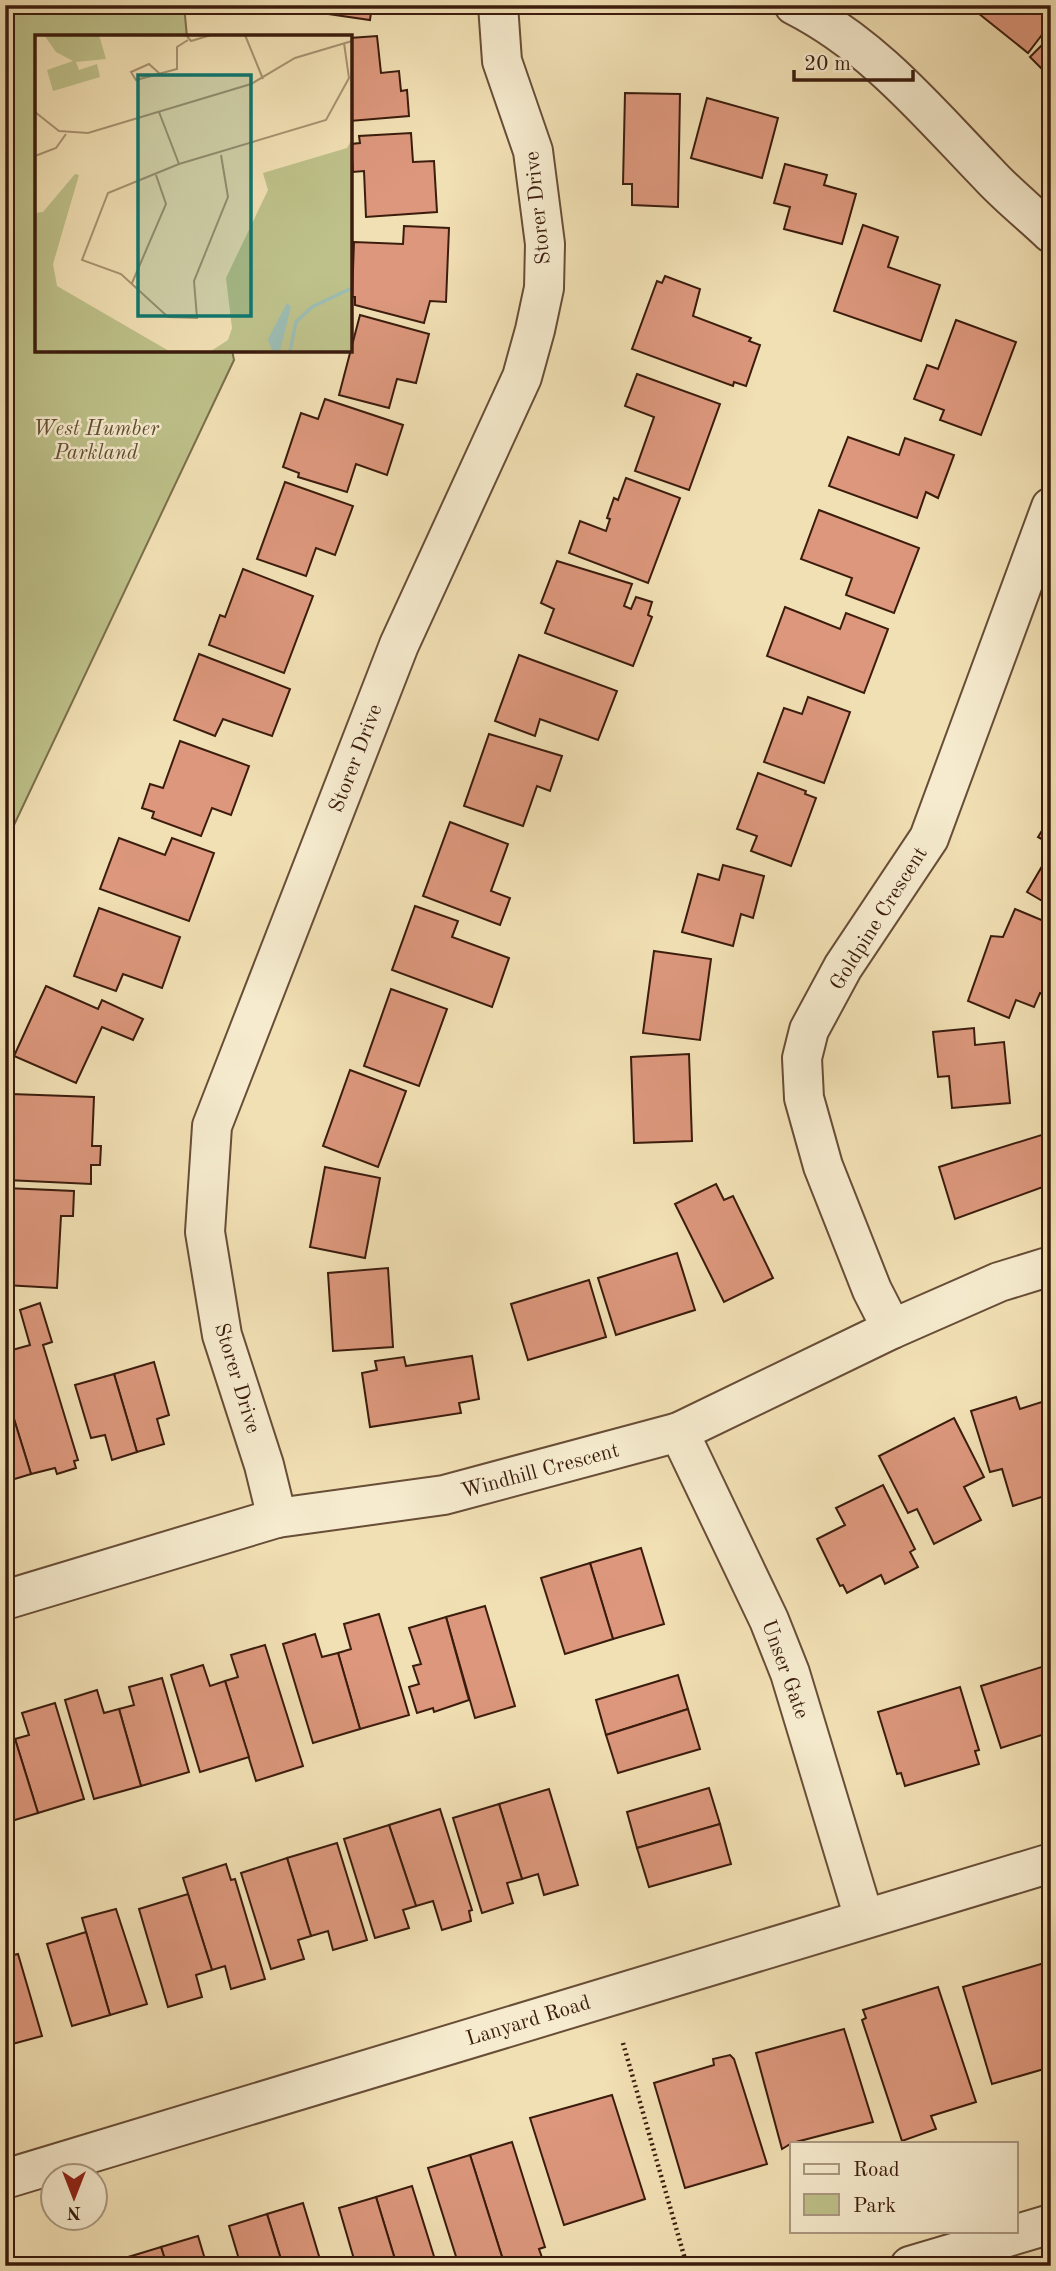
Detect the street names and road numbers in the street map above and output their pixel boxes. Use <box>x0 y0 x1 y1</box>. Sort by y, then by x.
street label: Storer Drive <box>522 150 555 266</box>
street label: Storer Drive <box>326 702 387 816</box>
street label: Goldpine Crescent <box>827 843 932 994</box>
street label: Storer Drive <box>210 1321 263 1436</box>
street label: Windhill Crescent <box>459 1440 622 1503</box>
street label: Unser Gate <box>757 1617 812 1722</box>
street label: Lanyard Road <box>464 1993 593 2050</box>

